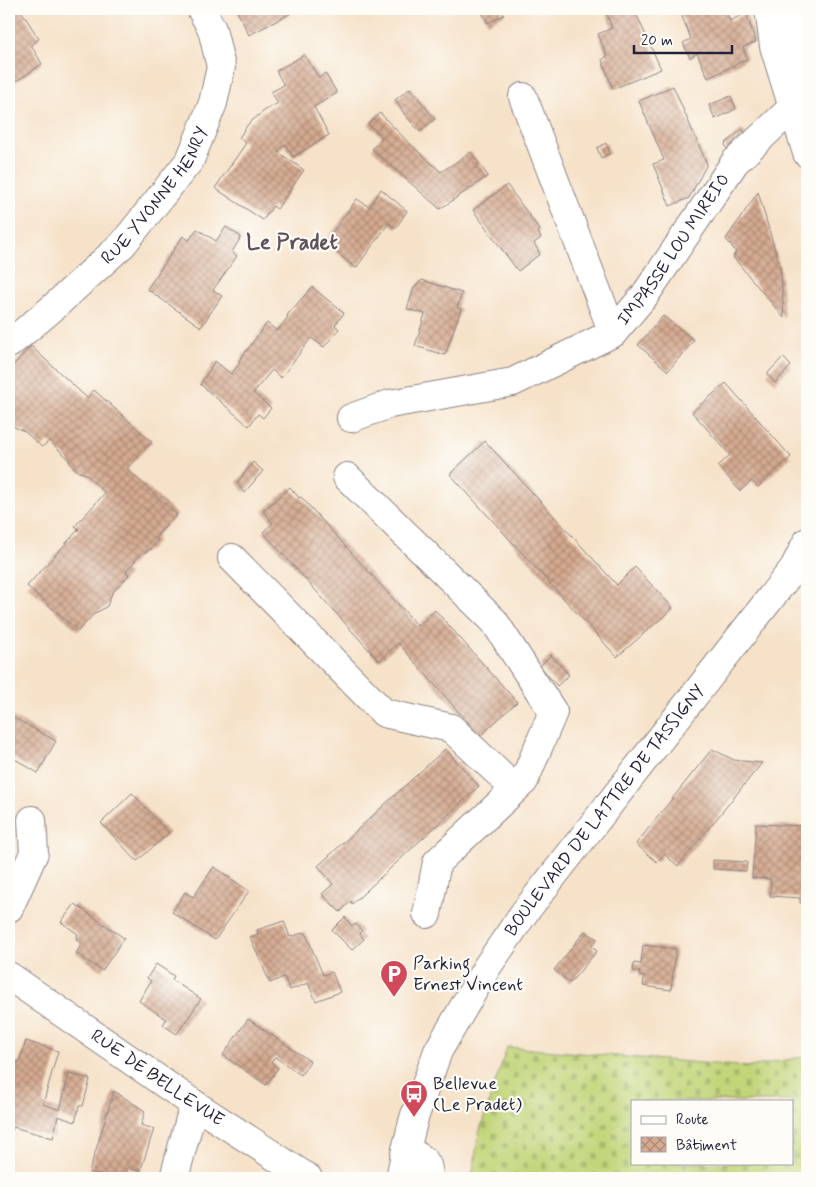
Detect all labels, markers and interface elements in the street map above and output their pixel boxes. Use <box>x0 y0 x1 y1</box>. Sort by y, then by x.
scale bar <box>634 22 731 54</box>
text: 20 m <box>641 31 673 51</box>
street label: RUE YVONNE HENRY <box>96 123 214 270</box>
street label: IMPASSE LOU MIREIO <box>612 169 736 331</box>
district label: Le Pradet <box>246 229 338 257</box>
street label: BOULEVARD DE LATTRE DE TASSIGNY <box>499 680 710 941</box>
place label: Parking Ernest Vincent <box>413 952 523 997</box>
parking icon: Parking Ernest Vincent <box>379 959 409 998</box>
street label: RUE DE BELLEVUE <box>86 1024 228 1132</box>
place label: Bellevue (Le Pradet) <box>433 1072 523 1117</box>
bus stop icon: Bellevue (Le Pradet) <box>399 1079 429 1118</box>
legend <box>631 1100 794 1164</box>
text: Route <box>676 1110 709 1130</box>
text: Bâtiment <box>676 1136 737 1156</box>

